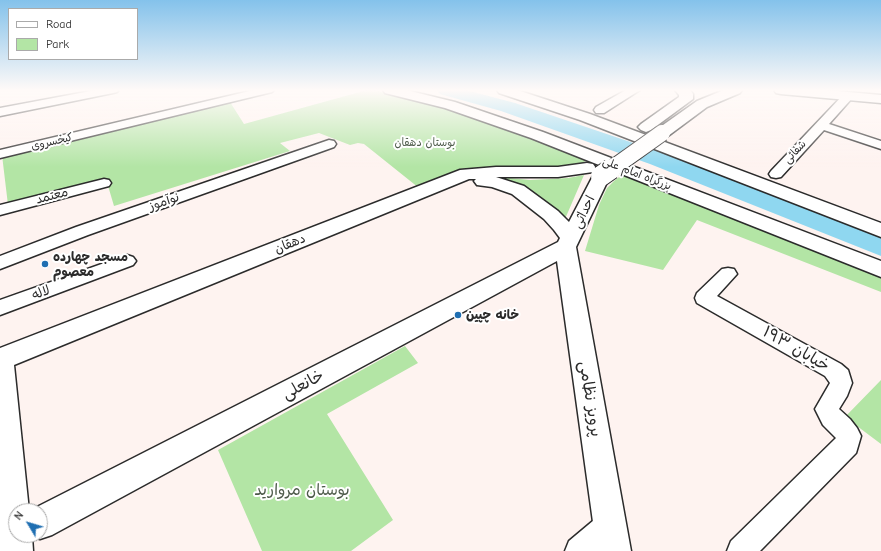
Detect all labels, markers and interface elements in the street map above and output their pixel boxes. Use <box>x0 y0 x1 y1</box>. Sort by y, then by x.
legend <box>8 8 138 60</box>
text: Road <box>46 17 72 31</box>
text: Park <box>46 37 69 51</box>
street label: کیخسروی <box>30 131 74 153</box>
park label: بوستان دهقان <box>395 136 455 150</box>
street label: شفائی <box>781 138 809 166</box>
street label: بزرگراه امام علی <box>601 155 673 193</box>
street label: معتمد <box>34 184 70 208</box>
street label: نوآموز <box>147 190 181 214</box>
street label: احداثی <box>569 193 599 231</box>
street label: دهقان <box>272 231 308 257</box>
place label: مسجد چهارده معصوم <box>53 249 128 280</box>
marker: مسجد چهارده معصوم <box>40 259 50 269</box>
street label: لاله <box>30 283 52 303</box>
place label: خانه چپین <box>466 307 519 323</box>
marker: خانه چپین <box>453 310 463 320</box>
street label: خیابان ۱۹۳ <box>759 322 833 376</box>
street label: پرویز نظامی <box>575 360 605 438</box>
street label: خانعلی <box>279 366 327 404</box>
park label: بوستان مروارید <box>254 480 350 500</box>
north arrow <box>8 503 48 543</box>
text: N <box>12 509 26 523</box>

